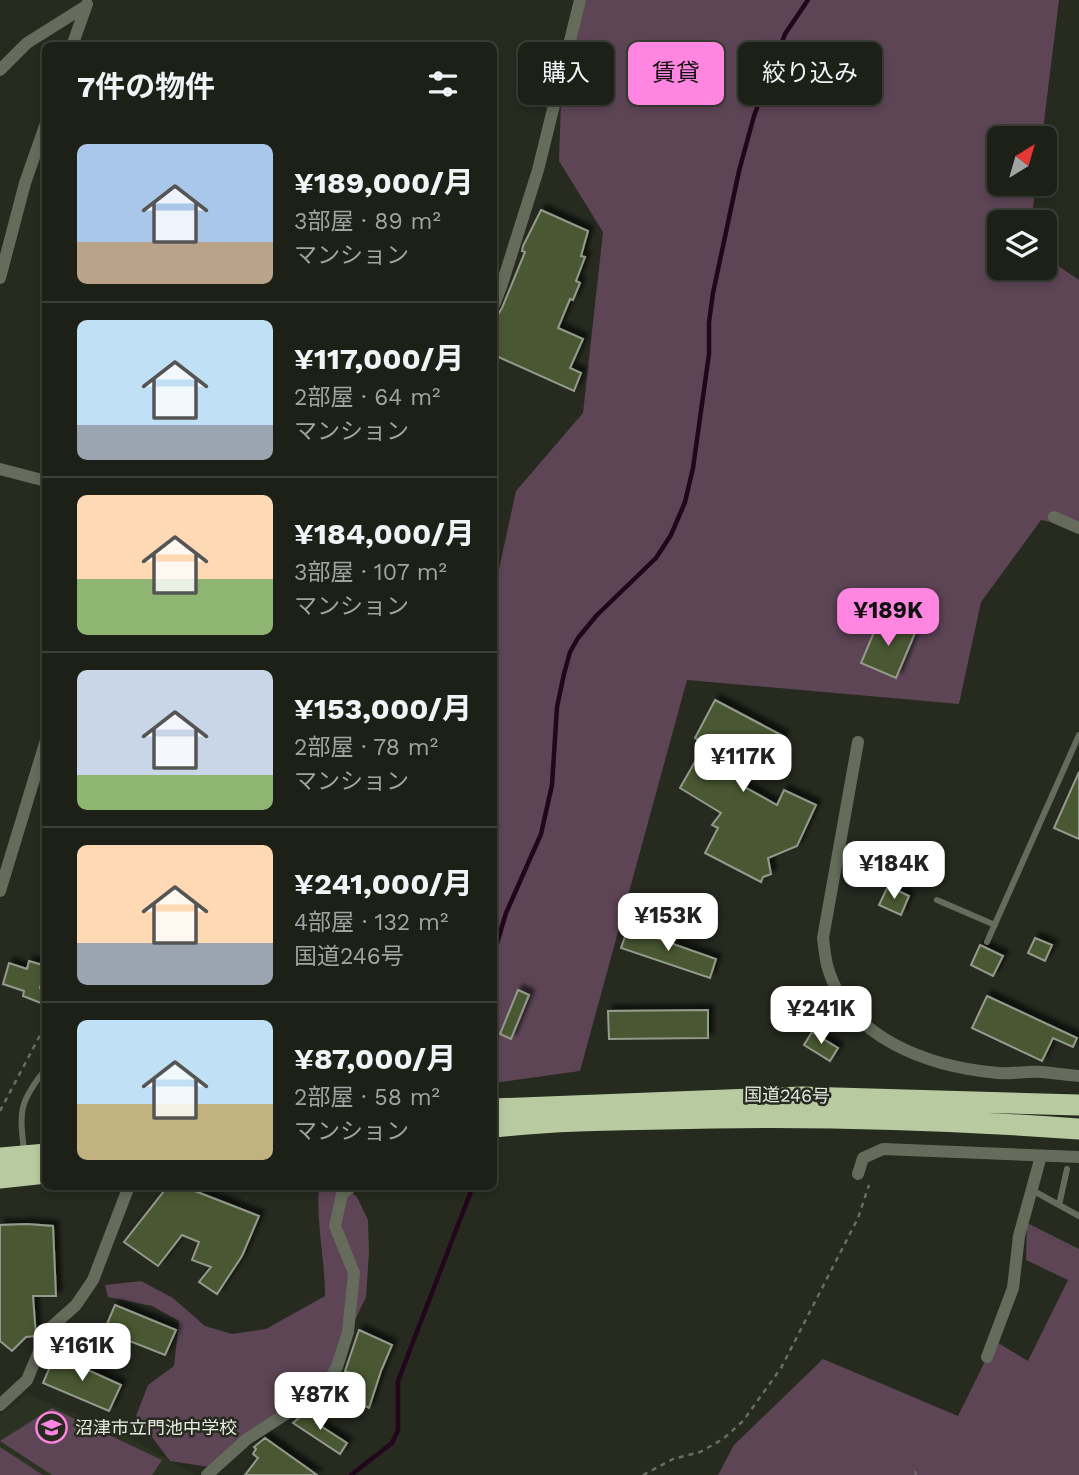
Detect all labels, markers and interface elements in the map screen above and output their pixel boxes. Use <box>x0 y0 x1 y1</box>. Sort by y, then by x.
chip: 購入 <box>518 42 614 105</box>
chip: 賃貸 <box>628 42 724 105</box>
chip: 絞り込み <box>738 42 882 105</box>
icon: filters <box>424 65 462 103</box>
text: 7件の物件 <box>77 69 215 104</box>
north arrow <box>987 126 1057 196</box>
map controls <box>987 126 1057 280</box>
text: ¥189,000/月 <box>294 165 474 200</box>
icon: home <box>133 172 217 256</box>
text: 3部屋 · 89 m² <box>294 208 441 235</box>
button: layers <box>987 210 1057 280</box>
text: マンション <box>294 242 409 269</box>
text: ¥117,000/月 <box>294 341 464 376</box>
icon: home <box>133 348 217 432</box>
text: 2部屋 · 64 m² <box>294 384 441 411</box>
text: マンション <box>294 418 409 445</box>
text: ¥184,000/月 <box>294 516 475 551</box>
icon: home <box>133 523 217 607</box>
text: 3部屋 · 107 m² <box>294 559 447 586</box>
pin: ¥189K <box>839 588 937 648</box>
text: マンション <box>294 593 409 620</box>
text: ¥189K <box>853 597 923 624</box>
text: ¥153,000/月 <box>294 691 472 726</box>
icon: home <box>133 698 217 782</box>
text: 2部屋 · 78 m² <box>294 734 438 761</box>
pin: ¥117K <box>694 734 792 794</box>
text: ¥117K <box>710 743 776 770</box>
text: マンション <box>294 768 409 795</box>
pin: ¥184K <box>845 842 943 901</box>
text: ¥184K <box>859 850 929 877</box>
text: ¥241,000/月 <box>294 866 473 901</box>
icon: home <box>133 873 217 957</box>
pin: ¥153K <box>619 894 717 953</box>
text: ¥153K <box>634 902 702 929</box>
text: 4部屋 · 132 m² <box>294 909 448 936</box>
text: 国道246号 <box>294 943 404 970</box>
pin: ¥241K <box>772 986 870 1046</box>
text: ¥241K <box>787 995 855 1022</box>
text: ¥87,000/月 <box>294 1041 456 1076</box>
icon: home <box>133 1048 217 1132</box>
text: 2部屋 · 58 m² <box>294 1084 440 1111</box>
street label: 国道246号 <box>744 1084 830 1106</box>
text: マンション <box>294 1118 409 1145</box>
pin: ¥161K <box>33 1324 131 1383</box>
text: ¥161K <box>50 1332 114 1359</box>
pin: ¥87K <box>279 1372 361 1432</box>
text: ¥87K <box>291 1381 349 1408</box>
school or university icon: 沼津市立門池中学校 <box>35 1410 69 1444</box>
place label: 沼津市立門池中学校 <box>75 1417 237 1438</box>

